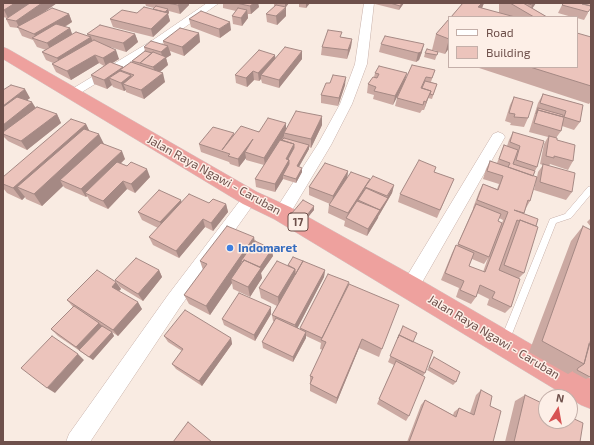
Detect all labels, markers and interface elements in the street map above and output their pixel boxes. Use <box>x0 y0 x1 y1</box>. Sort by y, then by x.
legend <box>448 16 578 68</box>
text: Road <box>486 25 514 39</box>
text: Building <box>486 45 530 59</box>
street label: Jalan Raya Ngawi - Caruban <box>145 132 283 218</box>
road number: 17 <box>288 213 308 231</box>
place label: Indomaret <box>238 241 297 255</box>
marker: Indomaret <box>225 243 235 253</box>
street label: Jalan Raya Ngawi - Caruban <box>426 292 562 382</box>
north arrow <box>538 389 578 429</box>
text: N <box>555 391 565 405</box>

